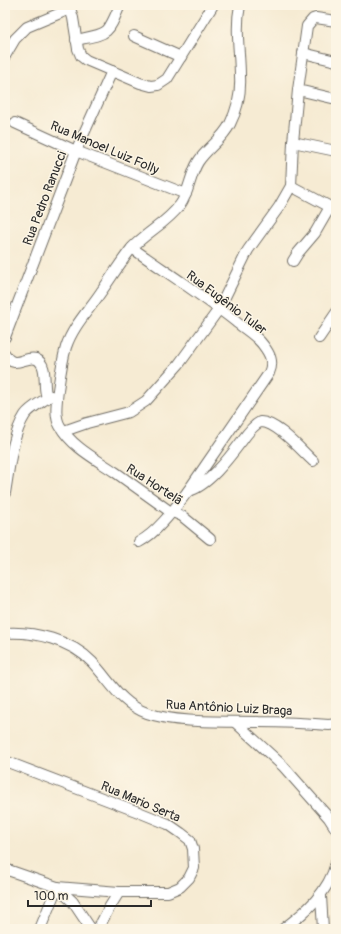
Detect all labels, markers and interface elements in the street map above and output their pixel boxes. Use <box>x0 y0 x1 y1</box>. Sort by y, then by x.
street label: Rua Manoel Luiz Folly <box>48 118 162 178</box>
street label: Rua Pedro Ranucci <box>20 149 70 248</box>
street label: Rua Eugênio Tuler <box>183 267 270 338</box>
street label: Rua Hortelã <box>123 461 186 509</box>
street label: Rua Antônio Luiz Braga <box>165 697 293 719</box>
street label: Rua Mario Serta <box>98 778 183 826</box>
scale bar <box>28 882 151 908</box>
text: 100 m <box>34 889 69 904</box>

